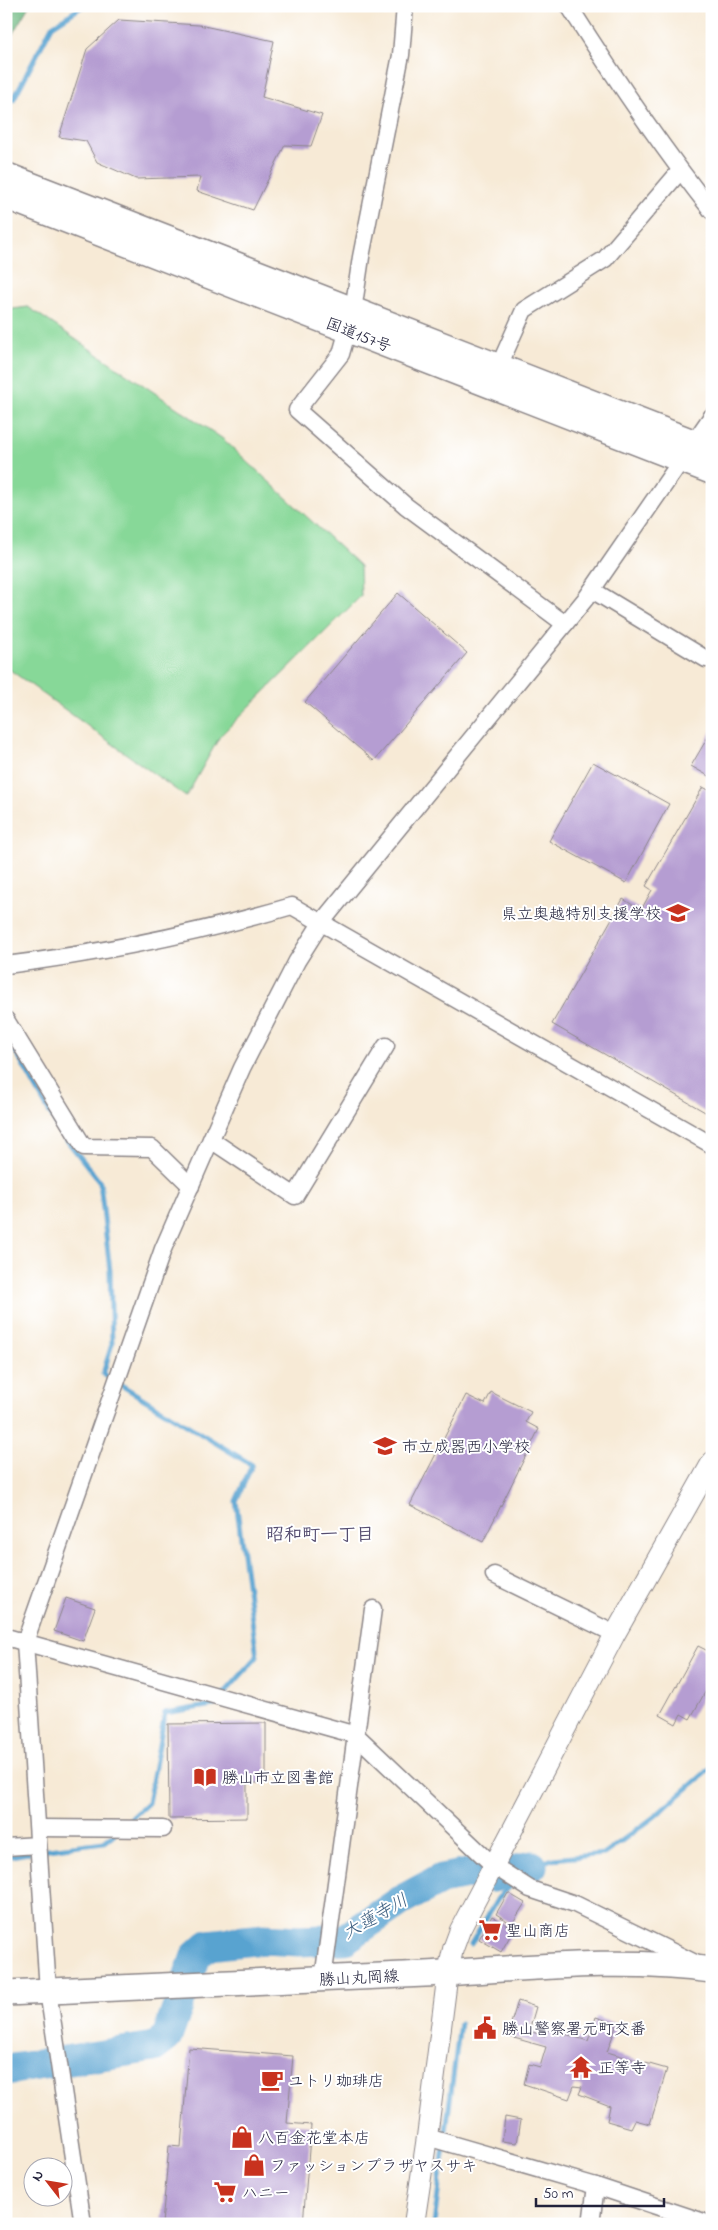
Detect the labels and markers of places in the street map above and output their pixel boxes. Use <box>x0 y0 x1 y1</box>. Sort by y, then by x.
school or university icon: 県立奥越特別支援学校 <box>665 900 691 926</box>
place label: 県立奥越特別支援学校 <box>501 903 661 927</box>
school or university icon: 市立成器西小学校 <box>372 1433 398 1459</box>
place label: 市立成器西小学校 <box>402 1436 530 1460</box>
library icon: 勝山市立図書館 <box>192 1764 218 1790</box>
place label: 勝山市立図書館 <box>222 1767 334 1791</box>
supermarket icon: 聖山商店 <box>477 1917 503 1943</box>
place label: 聖山商店 <box>506 1920 570 1944</box>
public building icon: 勝山警察署元町交番 <box>472 2015 498 2041</box>
place label: 勝山警察署元町交番 <box>502 2018 646 2042</box>
temple icon: 正等寺 <box>568 2054 594 2080</box>
place label: 正等寺 <box>598 2057 646 2081</box>
cafe icon: ユトリ珈琲店 <box>259 2067 285 2093</box>
place label: ユトリ珈琲店 <box>288 2070 384 2094</box>
shop icon: 八百金花堂本店 <box>229 2124 255 2150</box>
place label: 八百金花堂本店 <box>258 2127 370 2151</box>
shop icon: ファッションプラザヤスサキ <box>241 2152 267 2178</box>
place label: ファッションプラザヤスサキ <box>270 2155 477 2179</box>
supermarket icon: ハニー <box>212 2179 238 2205</box>
place label: ハニー <box>242 2182 290 2206</box>

